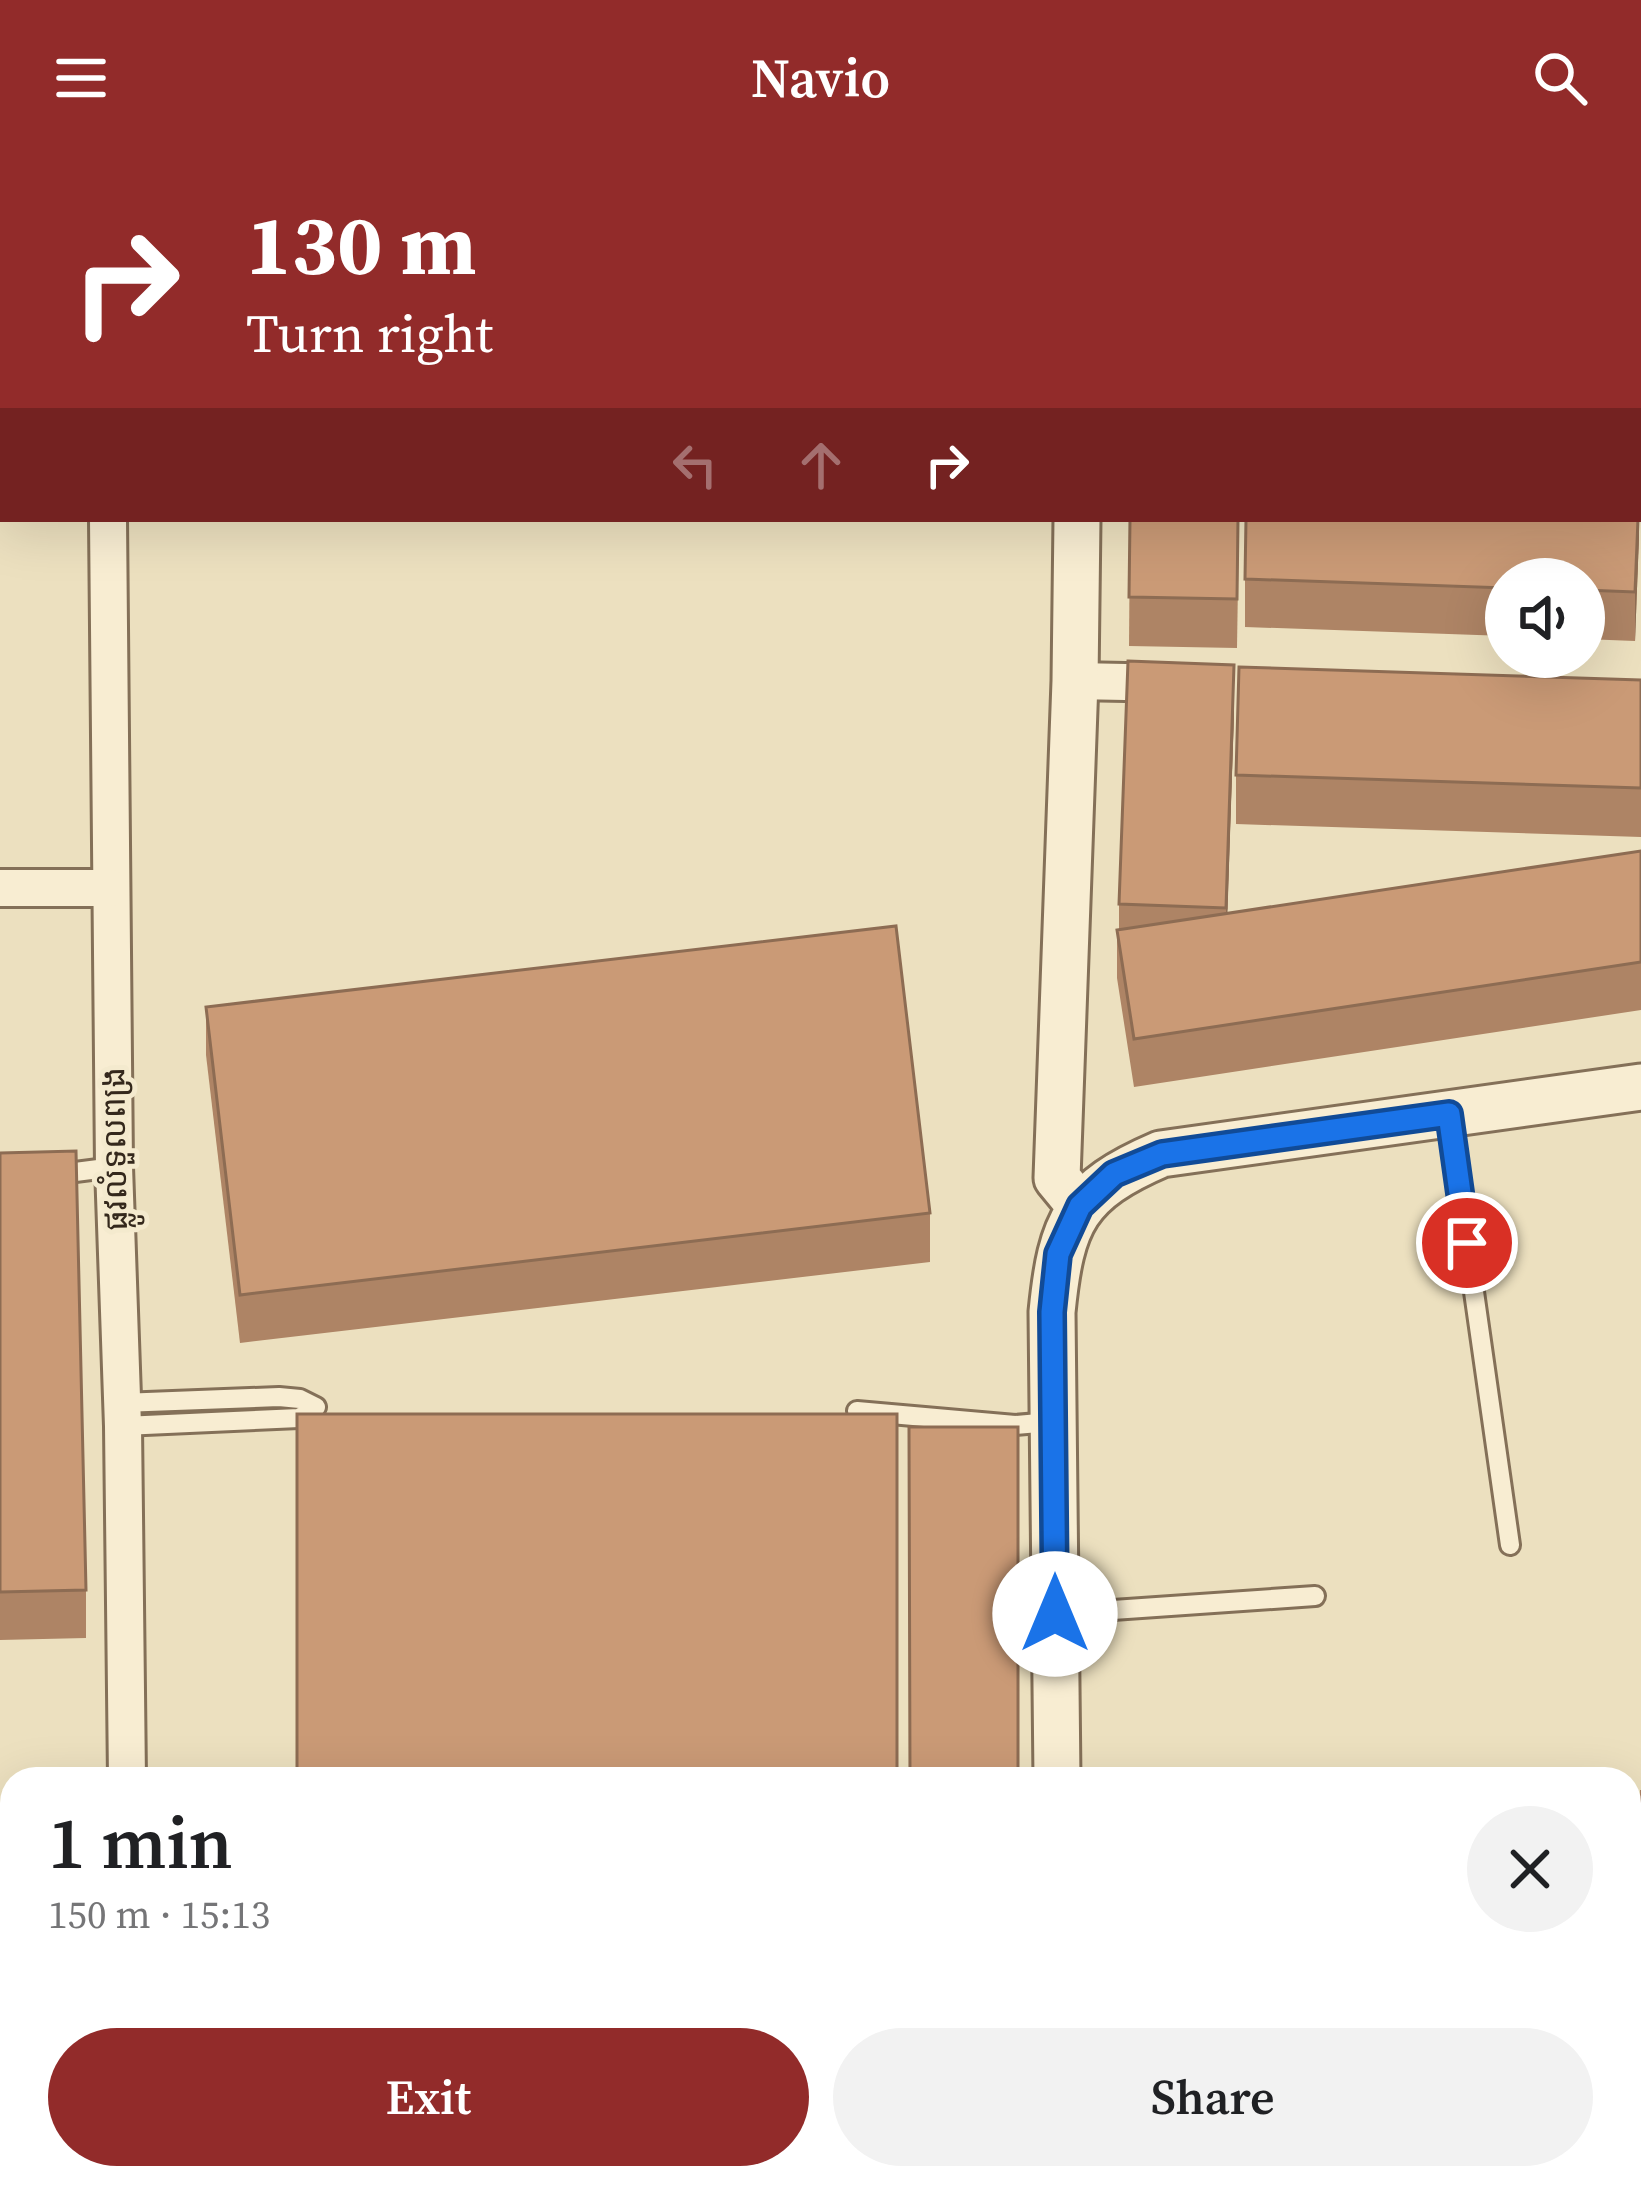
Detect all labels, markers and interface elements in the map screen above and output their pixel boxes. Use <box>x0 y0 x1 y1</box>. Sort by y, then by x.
text: Navio <box>751 41 890 115</box>
icon: menu <box>48 45 114 111</box>
icon: search <box>1527 45 1593 111</box>
text: 130 m <box>246 187 477 302</box>
icon: right <box>48 204 204 360</box>
text: Turn right <box>246 296 493 370</box>
icon: left <box>662 432 728 498</box>
icon: ahead <box>788 432 854 498</box>
icon: right <box>914 432 980 498</box>
map controls <box>1485 558 1605 678</box>
button: sound <box>1485 558 1605 678</box>
street label: ផ្លូវលំទួលពង្រ <box>90 1066 145 1231</box>
pin <box>1416 1192 1518 1294</box>
icon: arrive <box>1434 1210 1500 1276</box>
position arrow <box>992 1551 1118 1677</box>
text: 1 min <box>48 1793 233 1892</box>
button: close <box>1467 1806 1593 1932</box>
text: 150 m · 15:13 <box>48 1888 270 1941</box>
button: Exit <box>48 2028 809 2166</box>
button: Share <box>833 2028 1593 2166</box>

